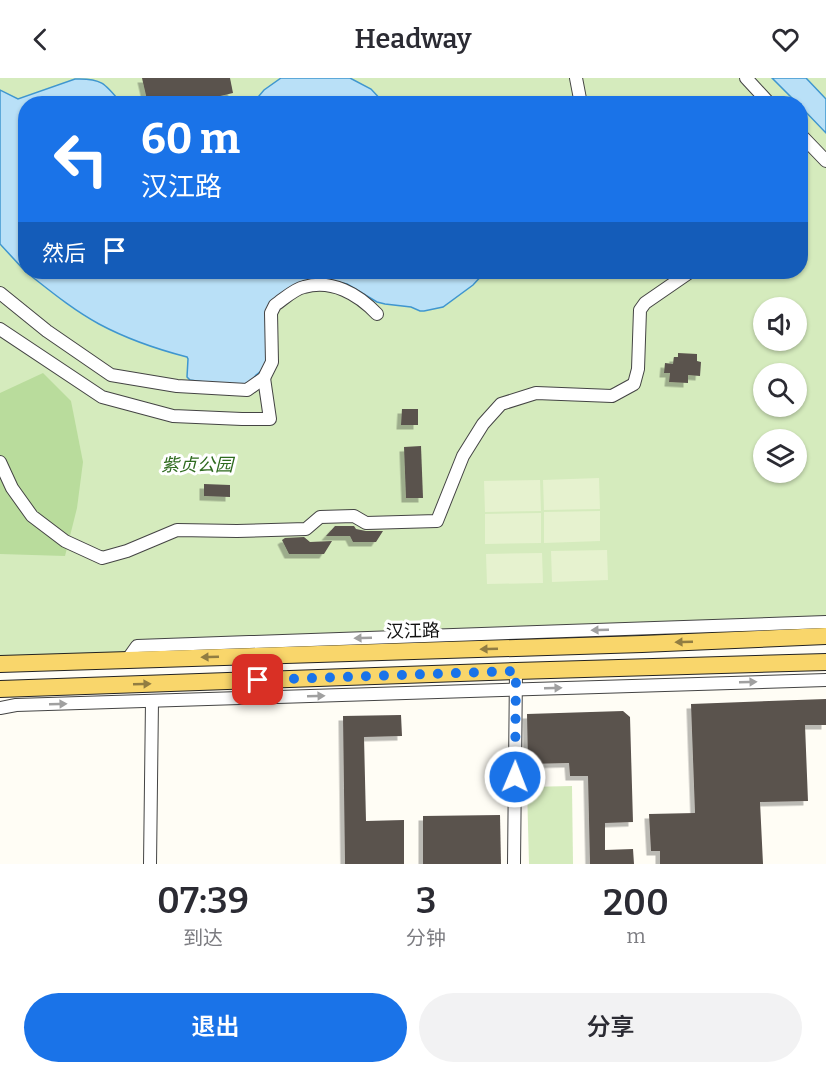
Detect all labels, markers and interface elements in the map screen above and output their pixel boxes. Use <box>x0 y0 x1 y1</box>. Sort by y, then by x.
icon: back <box>24 23 57 56</box>
text: Headway <box>354 23 472 55</box>
icon: heart <box>769 23 802 56</box>
text: 60 m <box>141 114 240 164</box>
icon: left <box>42 120 120 198</box>
text: 汉江路 <box>141 171 222 203</box>
icon: arrive <box>98 234 131 267</box>
text: 然后 <box>42 240 86 267</box>
map controls <box>753 297 807 483</box>
button: sound <box>753 297 807 351</box>
button: search <box>753 363 807 417</box>
button: layers <box>753 429 807 483</box>
park label: 紫贞公园 <box>161 454 236 476</box>
street label: 汉江路 <box>386 620 440 642</box>
one-way arrow <box>590 625 609 634</box>
one-way arrow <box>353 634 372 643</box>
one-way arrow <box>674 638 693 647</box>
one-way arrow <box>479 644 498 654</box>
one-way arrow <box>200 653 219 662</box>
pin <box>232 654 283 705</box>
icon: arrive <box>241 663 274 696</box>
one-way arrow <box>738 678 757 687</box>
one-way arrow <box>133 679 152 688</box>
one-way arrow <box>544 684 563 693</box>
one-way arrow <box>307 691 326 701</box>
one-way arrow <box>49 699 68 709</box>
position arrow <box>483 745 547 809</box>
text: 07:39 <box>157 879 249 923</box>
text: 3 <box>416 879 436 923</box>
text: 200 <box>603 881 669 925</box>
text: m <box>626 924 646 948</box>
text: 到达 <box>183 926 223 950</box>
text: 分钟 <box>406 926 446 950</box>
button: 退出 <box>24 993 407 1062</box>
button: 分享 <box>419 993 802 1062</box>

